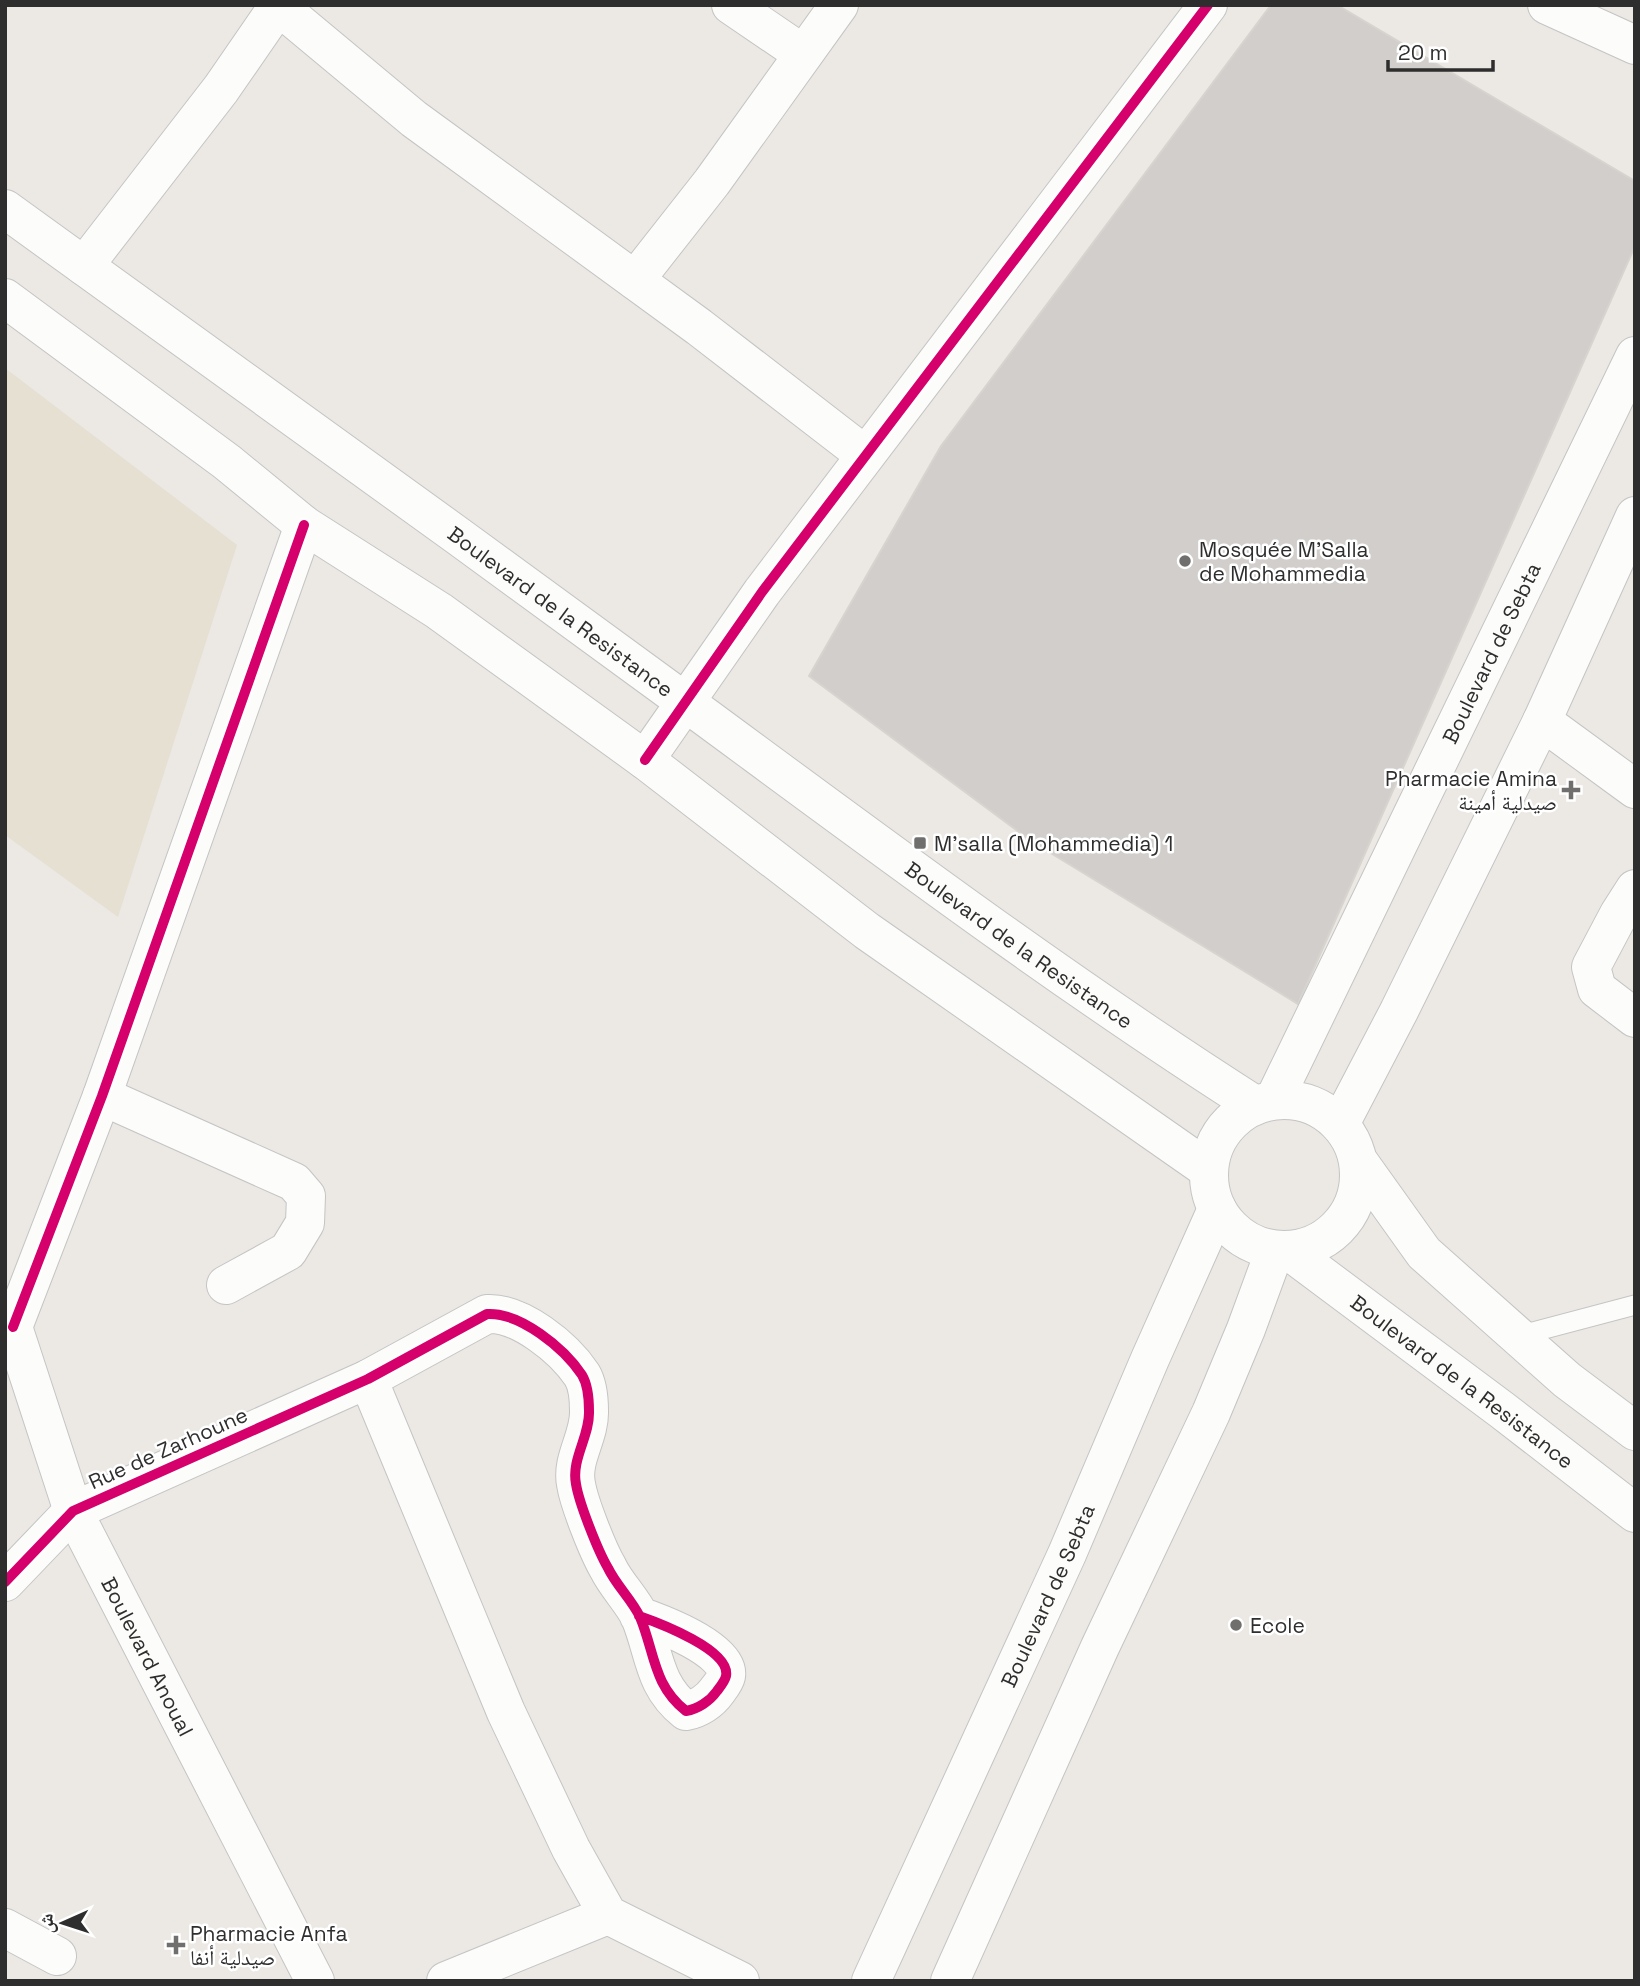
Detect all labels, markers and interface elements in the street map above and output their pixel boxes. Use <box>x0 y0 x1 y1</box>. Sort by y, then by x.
scale bar <box>1388 28 1493 72</box>
text: 20 m <box>1398 39 1448 66</box>
street label: Boulevard de la Resistance <box>443 520 679 702</box>
place label: Mosquée M'Salla de Mohammedia <box>1199 536 1369 587</box>
marker: Mosquée M'Salla de Mohammedia <box>1177 553 1193 569</box>
street label: Boulevard de Sebta <box>1436 558 1546 748</box>
place label: Pharmacie Amina صيدلية أمينة <box>1385 765 1557 816</box>
marker: Pharmacie Amina صيدلية أمينة <box>1563 782 1579 798</box>
place label: M'salla (Mohammedia) 1 <box>934 830 1173 857</box>
marker: M'salla (Mohammedia) 1 <box>912 835 928 851</box>
street label: Boulevard de la Resistance <box>900 855 1138 1034</box>
street label: Boulevard de la Resistance <box>1346 1288 1580 1474</box>
street label: Rue de Zarhoune <box>84 1401 252 1495</box>
street label: Boulevard de Sebta <box>994 1500 1100 1691</box>
street label: Boulevard Anoual <box>96 1572 200 1741</box>
place label: Ecole <box>1250 1612 1305 1639</box>
marker: Ecole <box>1228 1617 1244 1633</box>
north arrow <box>28 1888 98 1958</box>
text: ش <box>34 1913 60 1935</box>
place label: Pharmacie Anfa صيدلية أنفا <box>190 1920 348 1971</box>
marker: Pharmacie Anfa صيدلية أنفا <box>168 1937 184 1953</box>

